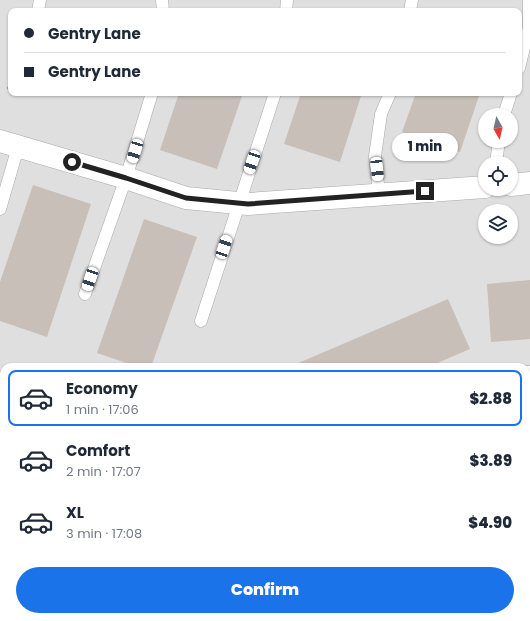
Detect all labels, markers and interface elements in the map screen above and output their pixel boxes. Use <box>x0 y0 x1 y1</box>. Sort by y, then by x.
text: Gentry Lane <box>48 23 141 44</box>
text: Gentry Lane <box>48 61 141 82</box>
north arrow <box>478 108 518 148</box>
map controls <box>478 108 518 244</box>
callout: 1 min <box>392 133 458 161</box>
text: 1 min <box>408 137 442 156</box>
car <box>126 138 144 164</box>
car <box>242 149 262 175</box>
route start <box>63 153 81 171</box>
car <box>370 156 384 182</box>
button: locate <box>478 156 518 196</box>
route end <box>416 182 434 200</box>
button: layers <box>478 204 518 244</box>
car <box>215 234 233 260</box>
car <box>80 266 100 292</box>
text: Economy <box>66 378 138 399</box>
icon: car <box>18 380 54 416</box>
text: $2.88 <box>469 388 512 409</box>
text: 1 min · 17:06 <box>66 400 139 419</box>
text: Comfort <box>66 440 130 461</box>
icon: car <box>18 442 54 478</box>
text: $3.89 <box>470 450 512 471</box>
text: 2 min · 17:07 <box>66 462 141 481</box>
text: XL <box>66 502 84 523</box>
icon: car <box>18 504 54 540</box>
text: $4.90 <box>468 512 512 533</box>
text: 3 min · 17:08 <box>66 524 142 543</box>
button: Confirm <box>16 567 514 613</box>

